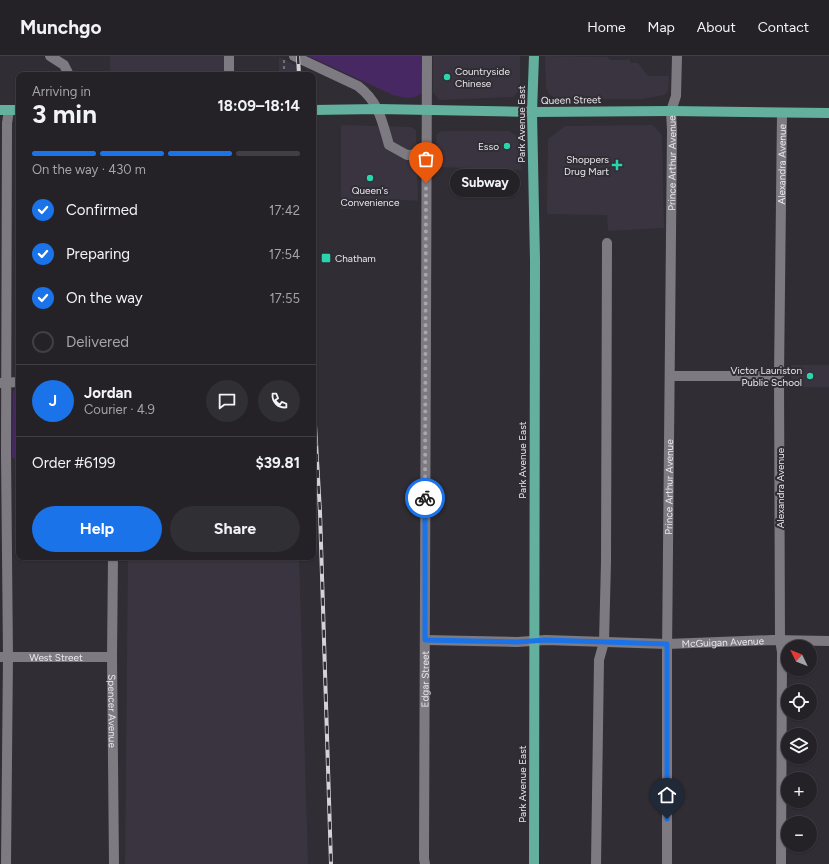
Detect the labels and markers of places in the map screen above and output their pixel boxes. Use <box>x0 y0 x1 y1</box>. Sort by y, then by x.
place label: Countryside Chinese <box>455 65 510 90</box>
marker: Countryside Chinese <box>442 72 452 82</box>
place label: Esso <box>478 140 499 153</box>
marker: Esso <box>502 141 512 151</box>
pin <box>409 142 443 183</box>
place label: Shoppers Drug Mart <box>564 153 609 178</box>
marker: Shoppers Drug Mart <box>612 160 622 170</box>
callout: Subway <box>450 169 520 197</box>
marker: Queen's Convenience <box>365 173 375 183</box>
place label: Queen's Convenience <box>341 184 400 209</box>
marker: Chatham <box>320 252 332 264</box>
place label: Chatham <box>335 252 376 265</box>
place label: Victor Lauriston Public School <box>731 364 802 389</box>
marker: Victor Lauriston Public School <box>805 371 815 381</box>
pin <box>650 778 684 819</box>

